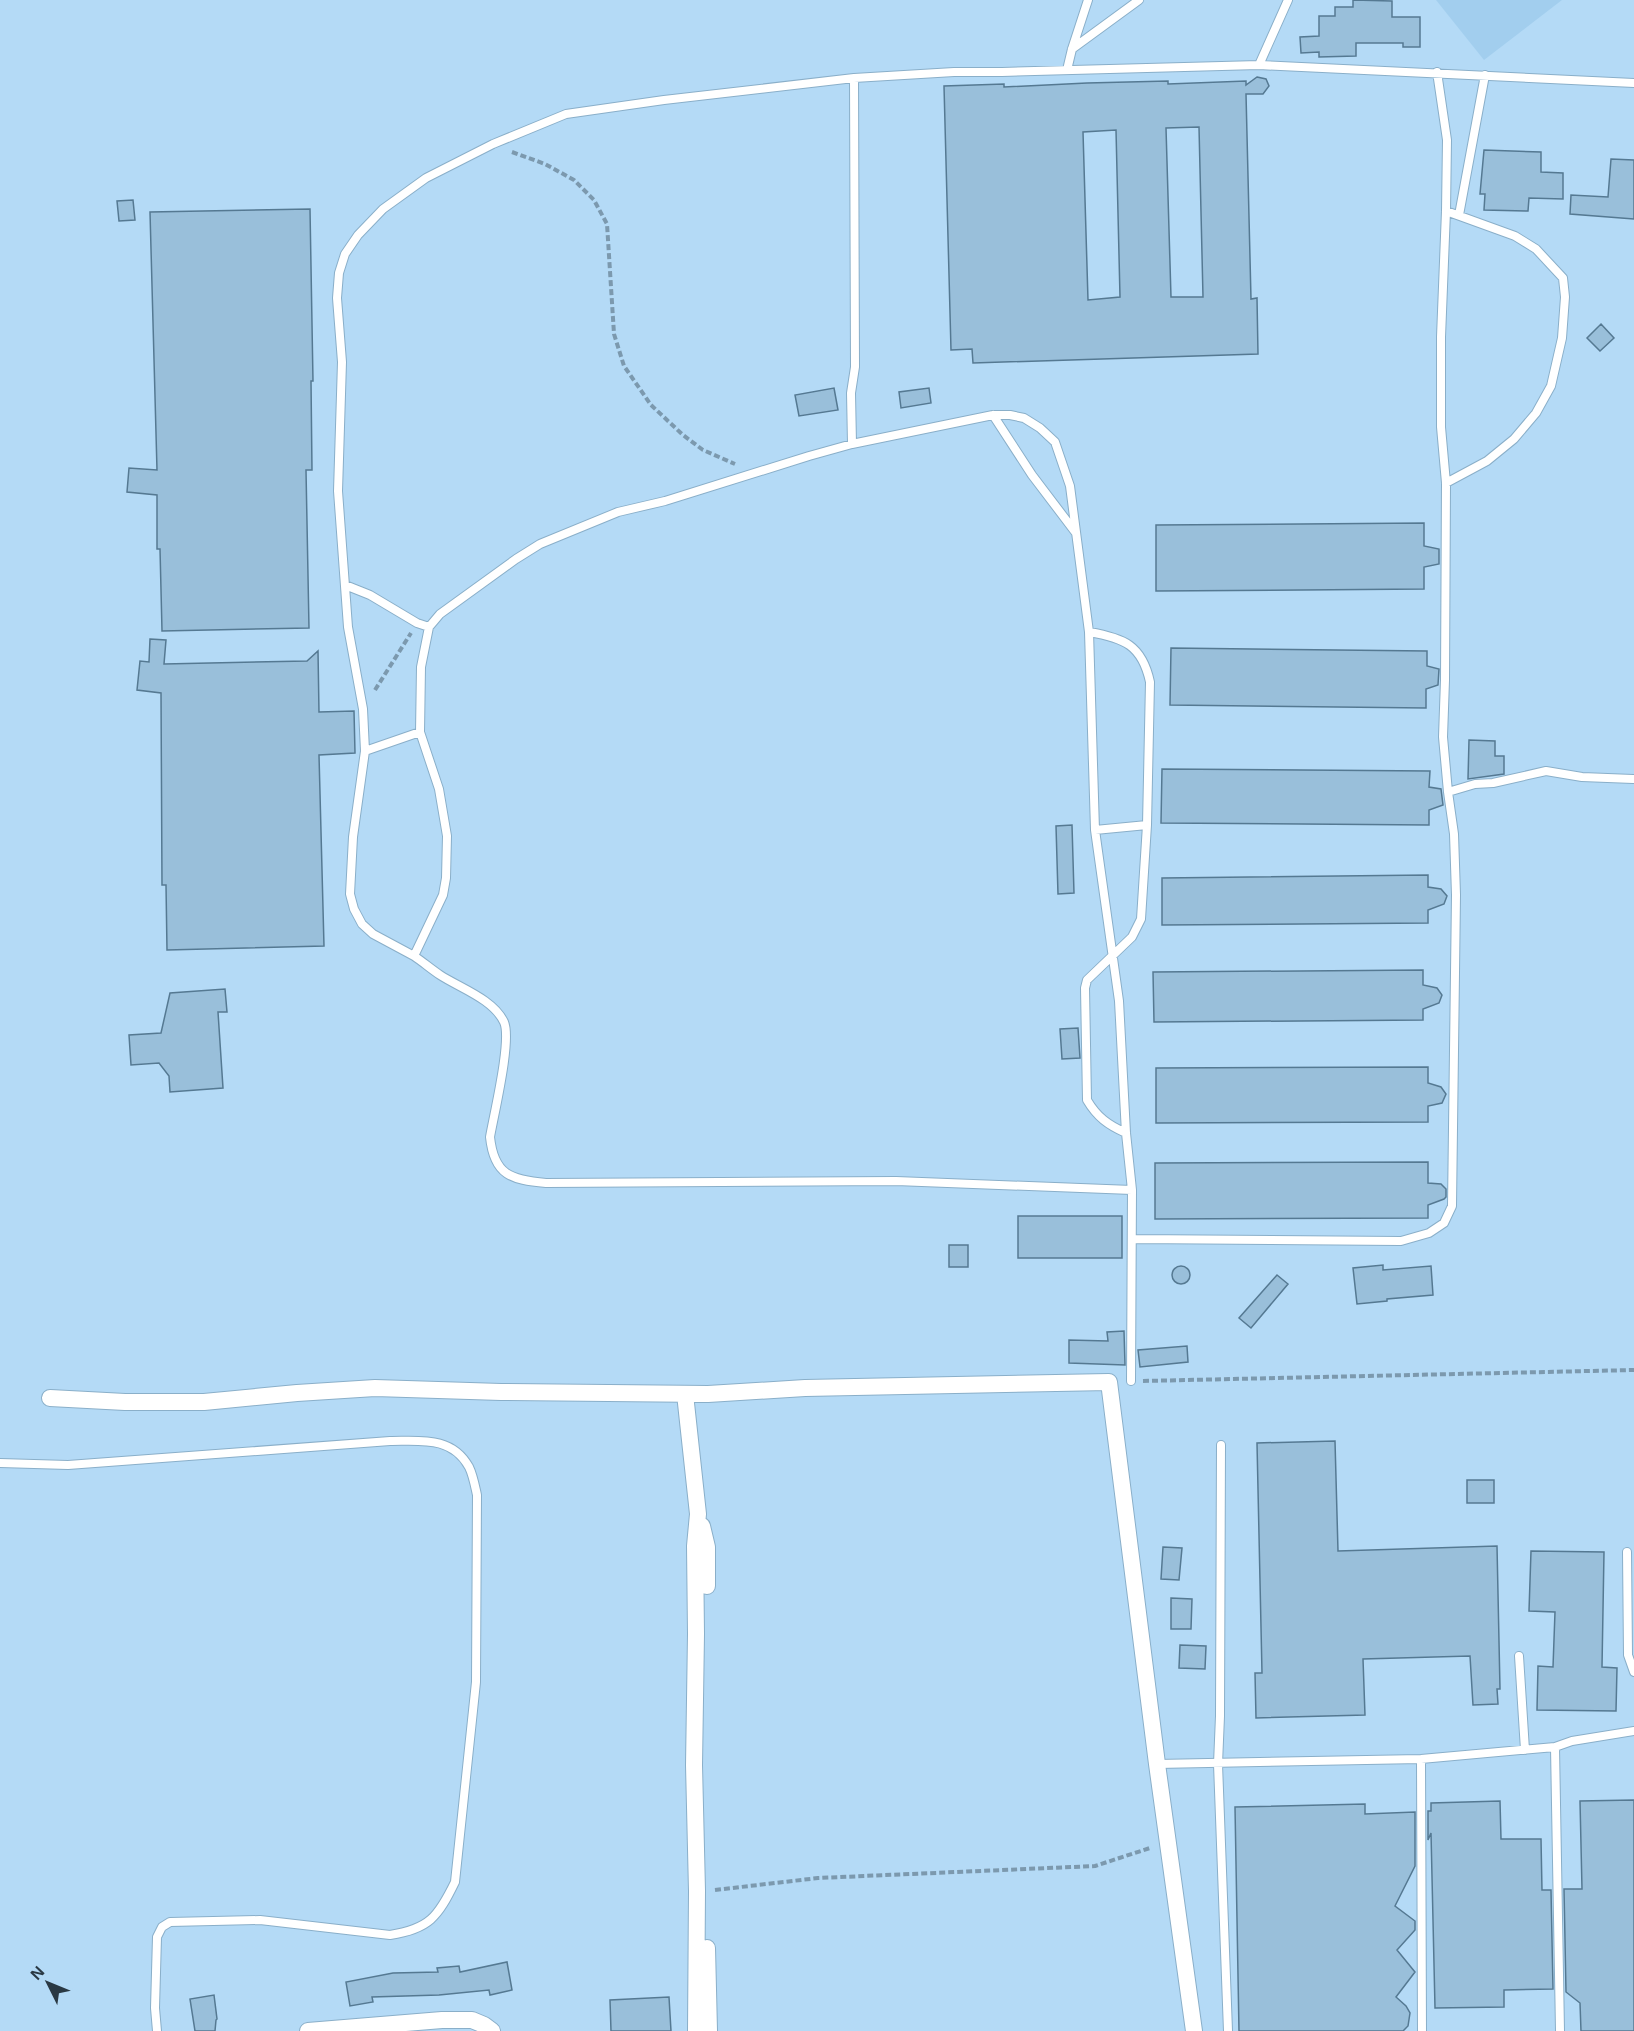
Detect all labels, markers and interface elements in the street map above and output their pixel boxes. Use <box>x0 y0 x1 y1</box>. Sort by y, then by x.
north arrow <box>18 1953 78 2013</box>
text: N <box>27 1963 48 1983</box>

